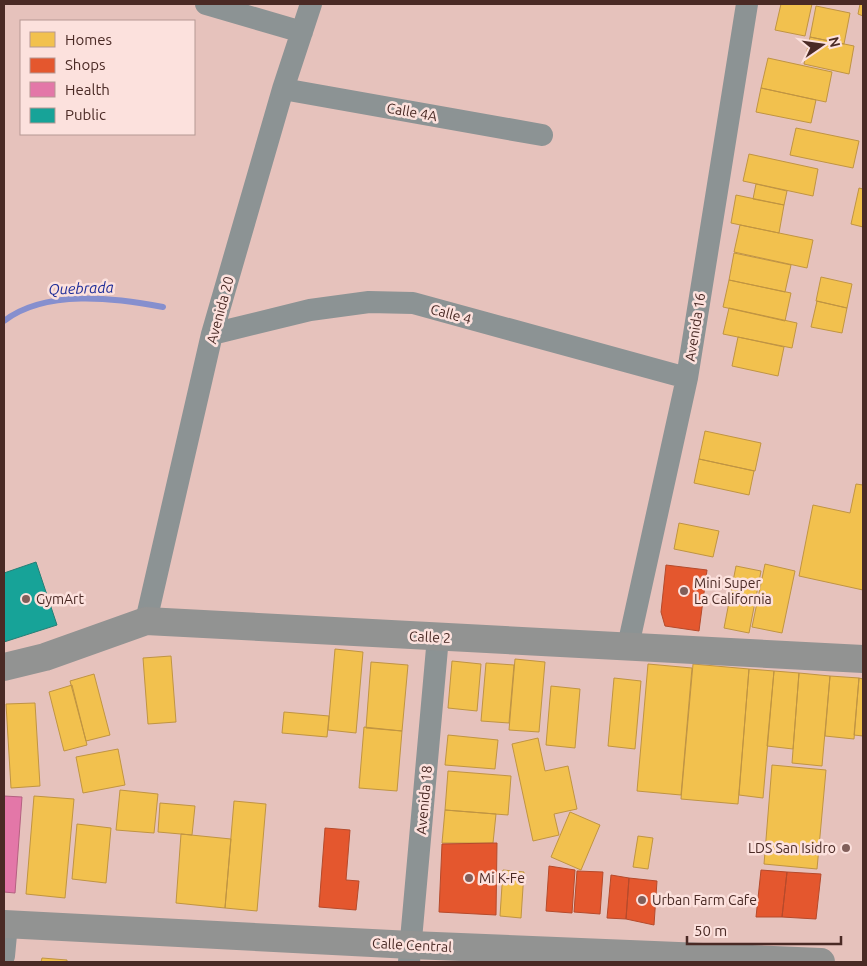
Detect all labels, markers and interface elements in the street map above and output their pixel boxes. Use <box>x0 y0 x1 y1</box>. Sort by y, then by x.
legend <box>20 20 195 135</box>
north arrow <box>797 20 847 70</box>
text: Homes <box>65 31 112 48</box>
text: N <box>826 35 844 49</box>
text: Shops <box>65 56 106 73</box>
text: Health <box>65 81 110 98</box>
street label: Calle 4A <box>385 100 439 124</box>
text: Public <box>65 106 106 123</box>
street label: Avenida 20 <box>203 274 237 346</box>
water label: Quebrada <box>48 278 114 299</box>
street label: Avenida 16 <box>682 291 708 362</box>
street label: Calle 4 <box>429 301 473 327</box>
place label: Mini Super La California <box>694 575 772 607</box>
marker: Mini Super La California <box>678 585 690 597</box>
place label: GymArt <box>36 591 84 607</box>
marker: GymArt <box>20 593 32 605</box>
street label: Calle 2 <box>409 628 451 646</box>
street label: Avenida 18 <box>413 765 435 835</box>
place label: LDS San Isidro <box>748 840 836 856</box>
marker: LDS San Isidro <box>840 842 852 854</box>
place label: Mi K-Fe <box>479 870 525 886</box>
marker: Mi K-Fe <box>463 872 475 884</box>
place label: Urban Farm Cafe <box>652 892 757 908</box>
marker: Urban Farm Cafe <box>636 894 648 906</box>
scale bar <box>687 914 841 946</box>
text: 50 m <box>694 922 727 939</box>
street label: Calle Central <box>372 935 453 955</box>

